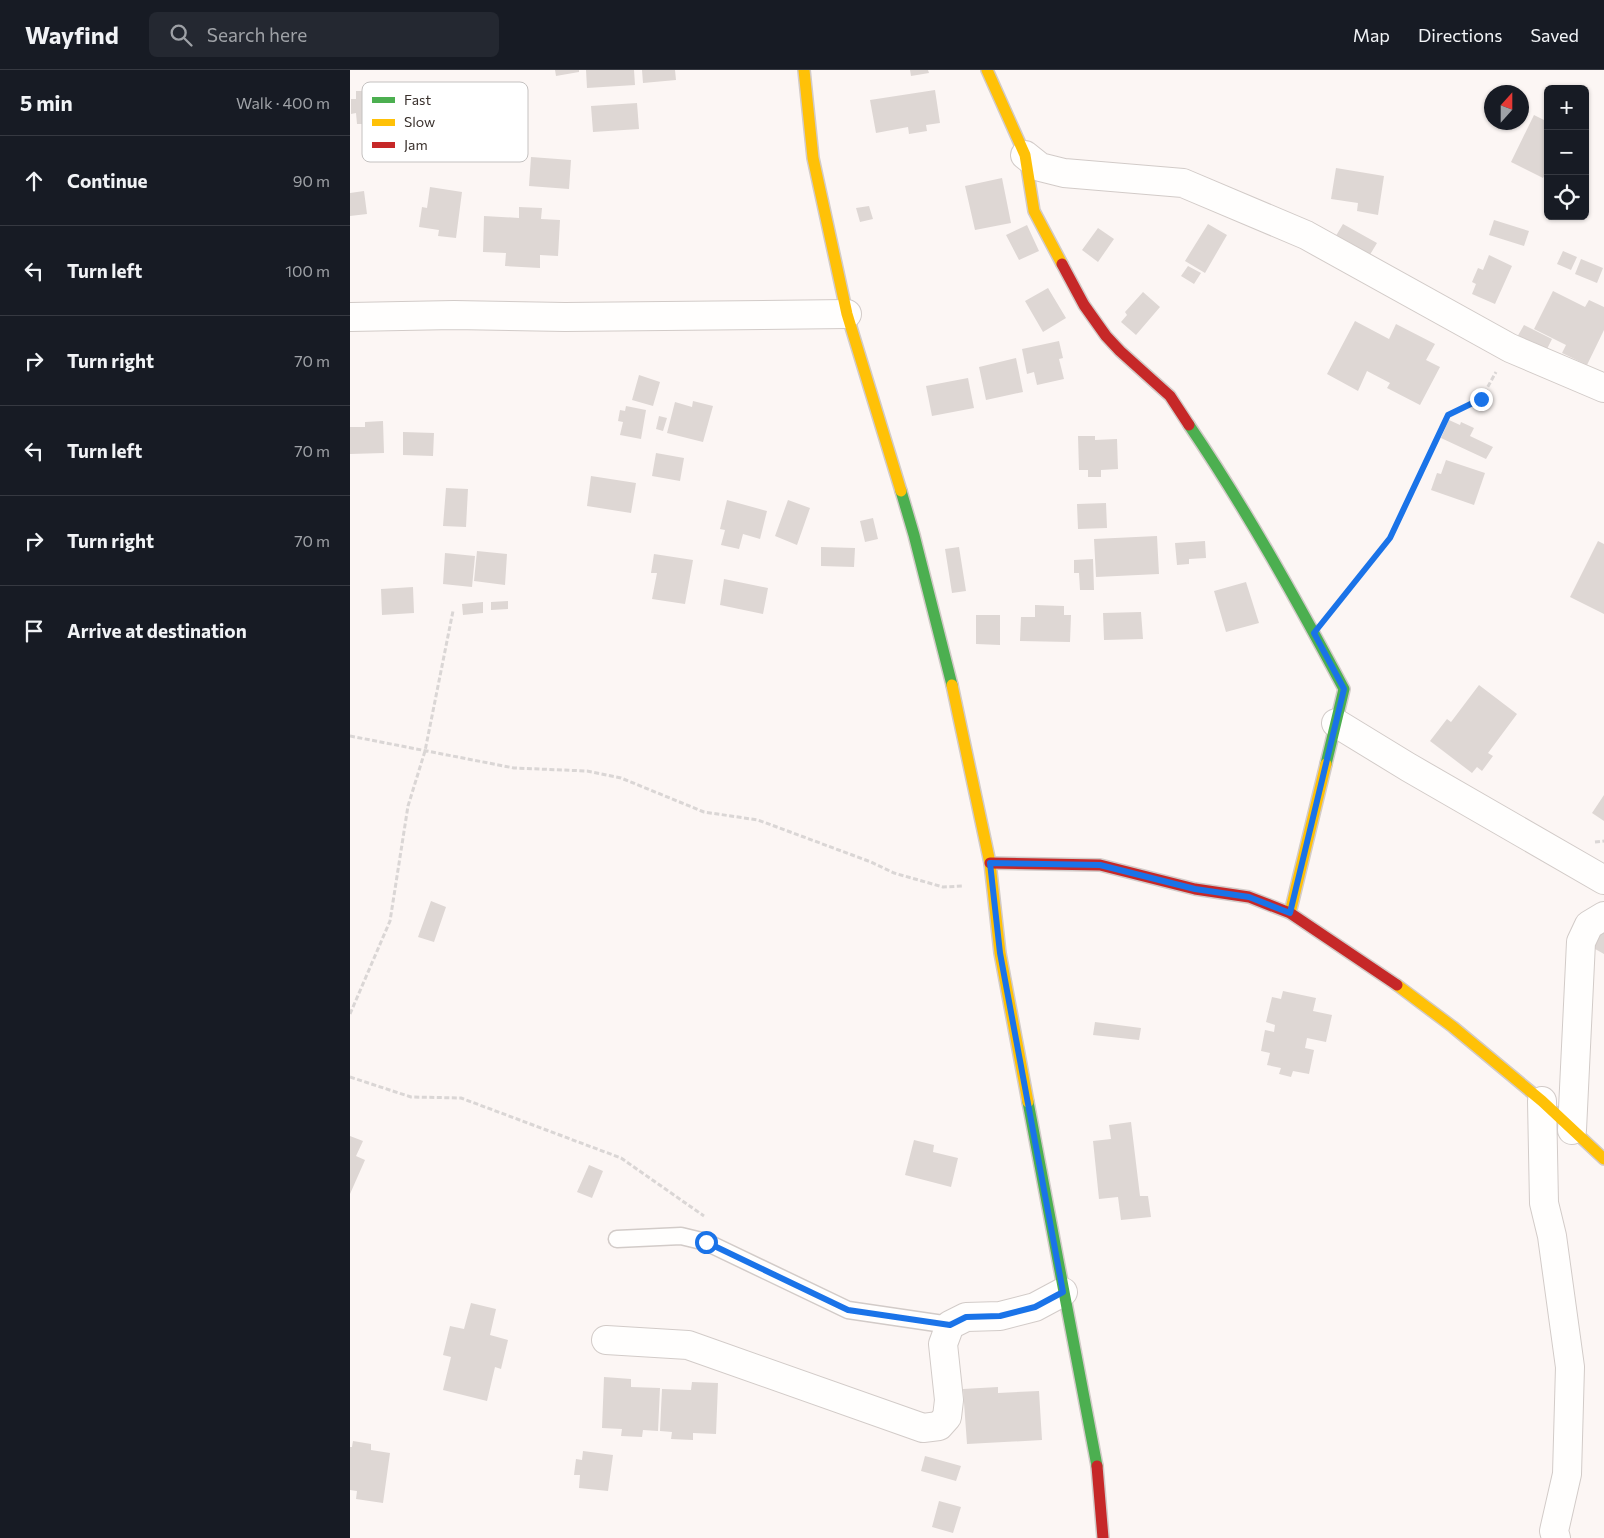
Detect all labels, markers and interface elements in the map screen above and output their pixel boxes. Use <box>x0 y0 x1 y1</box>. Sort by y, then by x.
search box <box>149 12 499 57</box>
text: Wayfind <box>25 20 119 49</box>
icon: search <box>167 21 195 49</box>
text: Search here <box>207 23 307 46</box>
text: Map <box>1353 24 1390 46</box>
text: Directions <box>1418 24 1502 46</box>
text: Saved <box>1530 24 1579 46</box>
legend <box>362 82 528 162</box>
north arrow <box>1484 85 1529 130</box>
map controls <box>1544 85 1589 220</box>
button: + <box>1544 85 1589 130</box>
text: 5 min <box>20 90 73 115</box>
text: Fast <box>404 91 431 108</box>
text: Walk · 400 m <box>236 93 330 112</box>
text: Slow <box>404 113 435 130</box>
button: − <box>1544 130 1589 175</box>
text: Jam <box>404 136 428 153</box>
icon: ahead <box>20 167 48 195</box>
text: Continue <box>67 169 147 192</box>
text: 90 m <box>293 171 330 190</box>
button: locate <box>1544 175 1589 220</box>
icon: left <box>20 257 48 285</box>
text: Turn left <box>67 259 142 282</box>
text: 100 m <box>285 261 330 280</box>
icon: right <box>20 347 48 375</box>
text: Turn right <box>67 349 154 372</box>
text: 70 m <box>294 351 330 370</box>
route end <box>1470 388 1493 411</box>
icon: left <box>20 437 48 465</box>
text: Turn left <box>67 439 142 462</box>
text: 70 m <box>294 441 330 460</box>
icon: right <box>20 527 48 555</box>
text: Turn right <box>67 529 154 552</box>
text: 70 m <box>294 531 330 550</box>
icon: arrive <box>20 617 48 645</box>
text: Arrive at destination <box>67 619 247 642</box>
route start <box>695 1231 718 1254</box>

